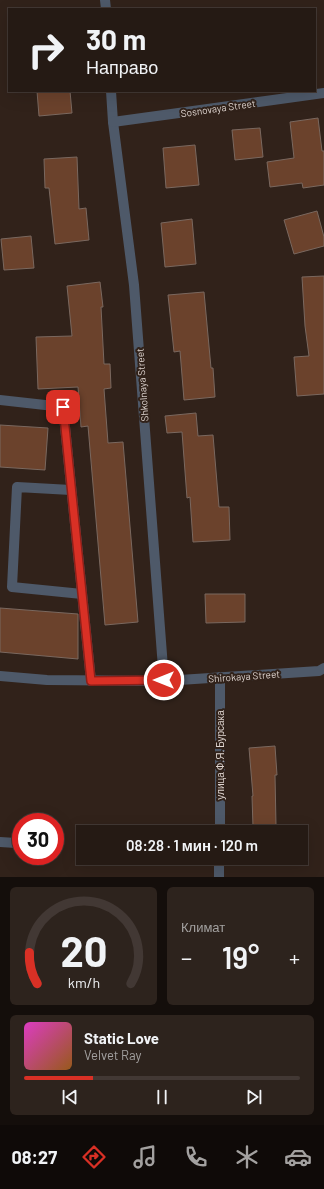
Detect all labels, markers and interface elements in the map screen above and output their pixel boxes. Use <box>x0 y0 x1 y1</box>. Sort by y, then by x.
text: 30 m <box>86 22 146 56</box>
icon: right <box>20 24 72 76</box>
text: Направо <box>86 56 158 78</box>
street label: Sosnovaya Street <box>180 97 256 119</box>
street label: Shkolnaya Street <box>133 348 151 422</box>
pin <box>46 390 80 424</box>
icon: arrive <box>52 396 74 418</box>
position arrow <box>143 659 185 701</box>
street label: Shirokaya Street <box>208 667 281 684</box>
street label: улица Ф.Я. Бурсака <box>214 710 226 800</box>
speed limit sign: 30 <box>12 813 64 865</box>
text: 08:28 · 1 мин · 120 m <box>126 836 258 854</box>
text: Климат <box>181 919 225 935</box>
text: 20 <box>60 925 107 975</box>
text: 19° <box>222 939 259 975</box>
text: − <box>181 944 192 970</box>
text: + <box>289 944 300 970</box>
text: km/h <box>67 974 100 991</box>
text: Static Love <box>84 1029 159 1047</box>
text: Velvet Ray <box>84 1047 142 1063</box>
icon: previous <box>59 1086 81 1108</box>
icon: pause <box>151 1086 173 1108</box>
icon: next <box>243 1086 265 1108</box>
icon: directions <box>80 1143 108 1171</box>
icon: music <box>131 1143 159 1171</box>
icon: phone <box>182 1143 210 1171</box>
icon: climate <box>233 1143 261 1171</box>
icon: car <box>284 1143 312 1171</box>
text: 08:27 <box>12 1146 57 1168</box>

